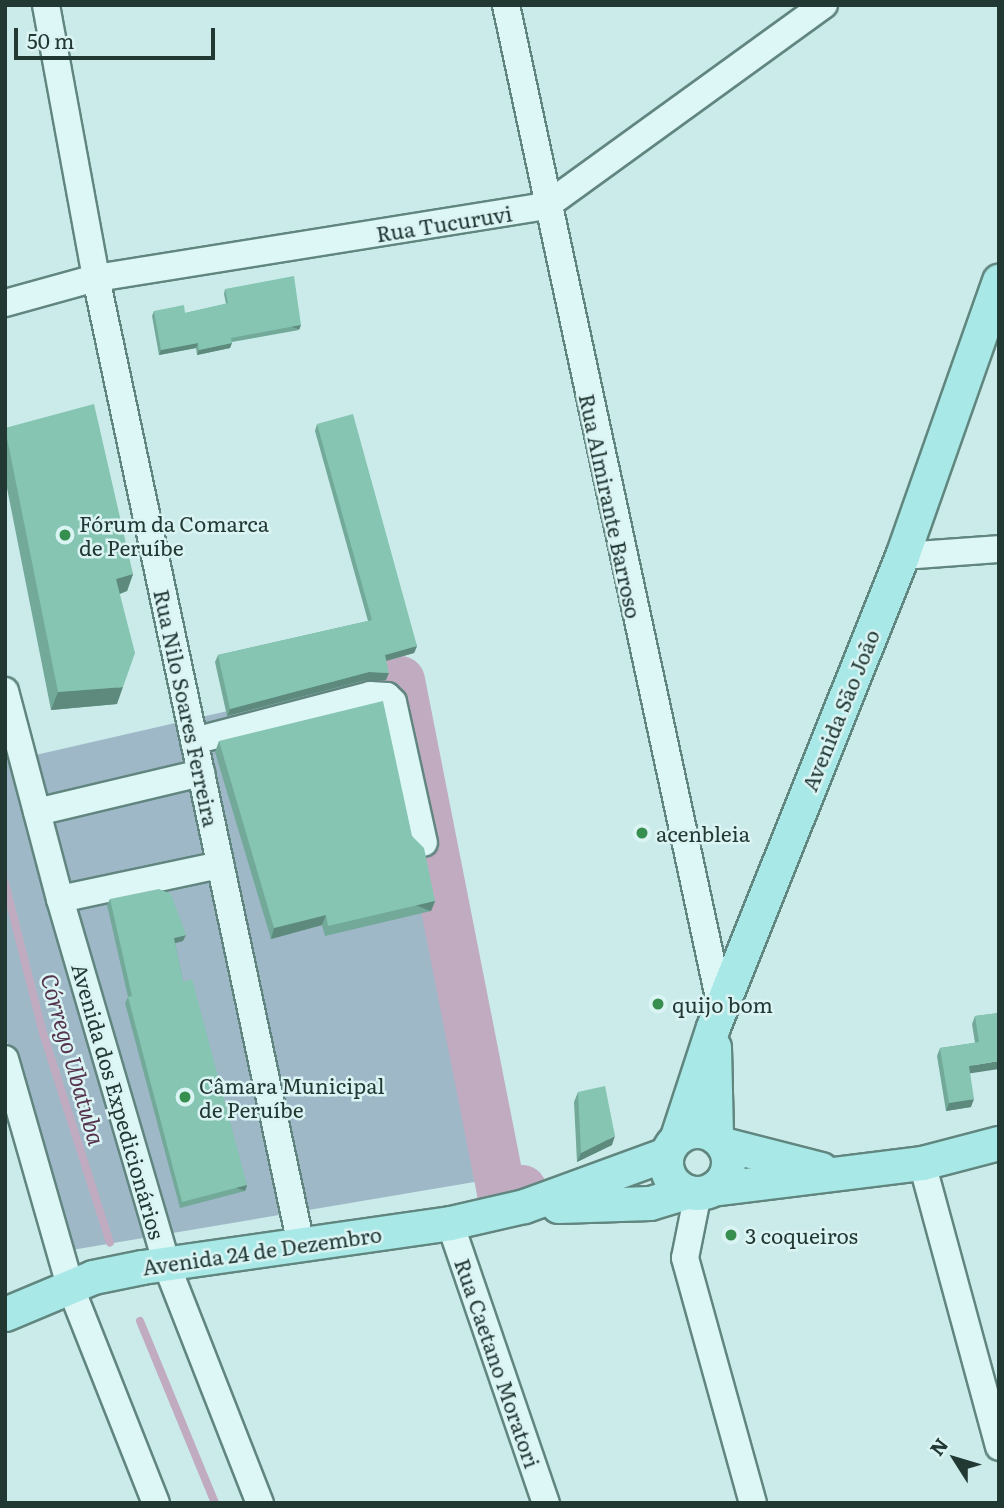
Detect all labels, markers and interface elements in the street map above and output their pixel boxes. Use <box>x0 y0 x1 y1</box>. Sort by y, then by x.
scale bar <box>18 14 219 58</box>
text: 50 m <box>27 24 74 55</box>
street label: Rua Tucuruvi <box>374 200 514 246</box>
street label: Rua Almirante Barroso <box>575 391 647 621</box>
place label: Fórum da Comarca de Peruíbe <box>79 510 269 560</box>
marker: Fórum da Comarca de Peruíbe <box>57 527 73 543</box>
street label: Rua Nilo Soares Ferreira <box>150 587 224 829</box>
street label: Avenida São João <box>796 625 884 795</box>
place label: acenbleia <box>656 820 750 846</box>
marker: acenbleia <box>634 825 650 841</box>
street label: Avenida dos Expedicionários <box>68 960 170 1242</box>
water label: Córrego Ubatuba <box>36 970 112 1148</box>
place label: quijo bom <box>672 991 773 1017</box>
marker: quijo bom <box>650 996 666 1012</box>
place label: Câmara Municipal de Peruíbe <box>199 1072 385 1122</box>
marker: Câmara Municipal de Peruíbe <box>177 1089 193 1105</box>
street label: Avenida 24 de Dezembro <box>141 1221 383 1279</box>
place label: 3 coqueiros <box>745 1222 858 1248</box>
marker: 3 coqueiros <box>723 1227 739 1243</box>
street label: Rua Caetano Moratori <box>450 1255 546 1471</box>
north arrow <box>920 1424 990 1494</box>
text: N <box>922 1432 954 1461</box>

